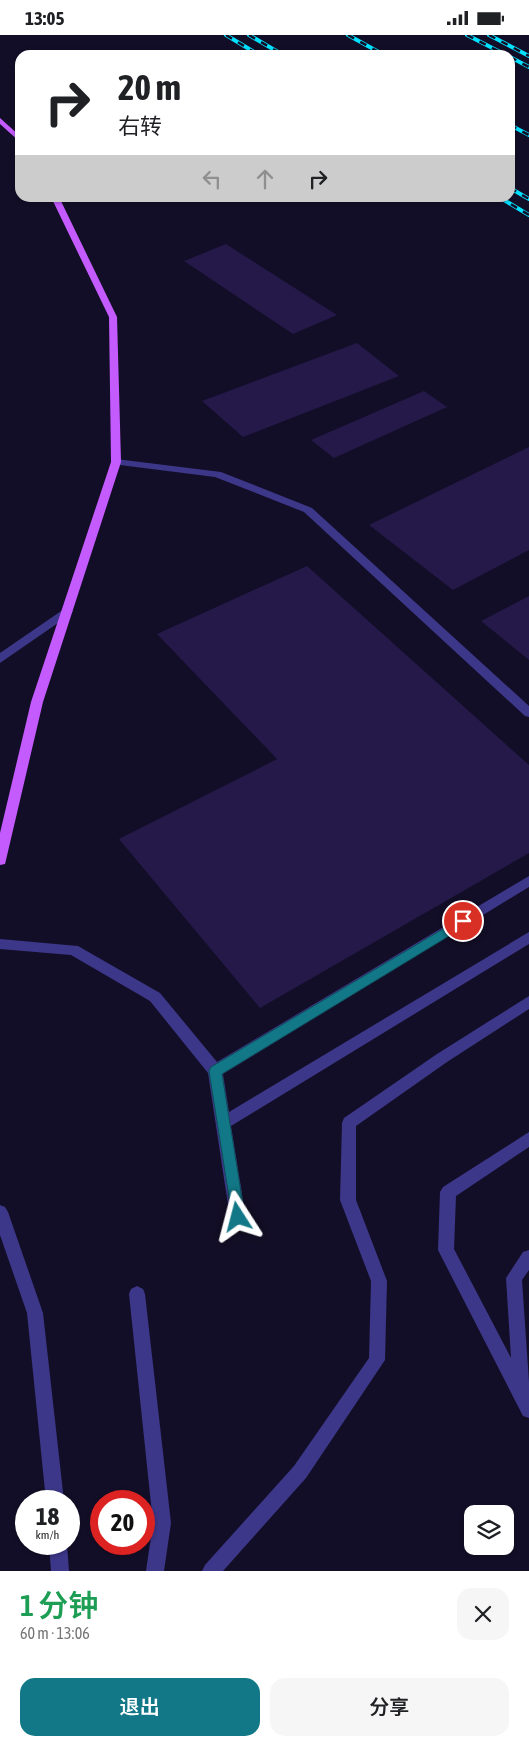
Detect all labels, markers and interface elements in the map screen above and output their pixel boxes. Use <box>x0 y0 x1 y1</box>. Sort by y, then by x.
text: 13:05 <box>25 7 64 29</box>
text: 20 m <box>118 67 181 107</box>
icon: right <box>35 70 100 135</box>
text: 右转 <box>118 113 162 139</box>
icon: left <box>198 165 226 193</box>
icon: ahead <box>251 165 279 193</box>
icon: right <box>304 165 332 193</box>
pin <box>442 900 484 942</box>
icon: arrive <box>449 907 477 935</box>
position arrow <box>211 1190 263 1242</box>
speed limit sign: 20 <box>90 1490 155 1555</box>
text: 18 <box>36 1502 59 1530</box>
map controls <box>464 1505 514 1555</box>
button: layers <box>464 1505 514 1555</box>
text: km/h <box>36 1528 59 1542</box>
text: 1 分钟 <box>20 1588 98 1622</box>
button: close <box>457 1588 509 1640</box>
text: 60 m · 13:06 <box>20 1624 90 1642</box>
button: 退出 <box>20 1678 260 1736</box>
button: 分享 <box>270 1678 509 1736</box>

